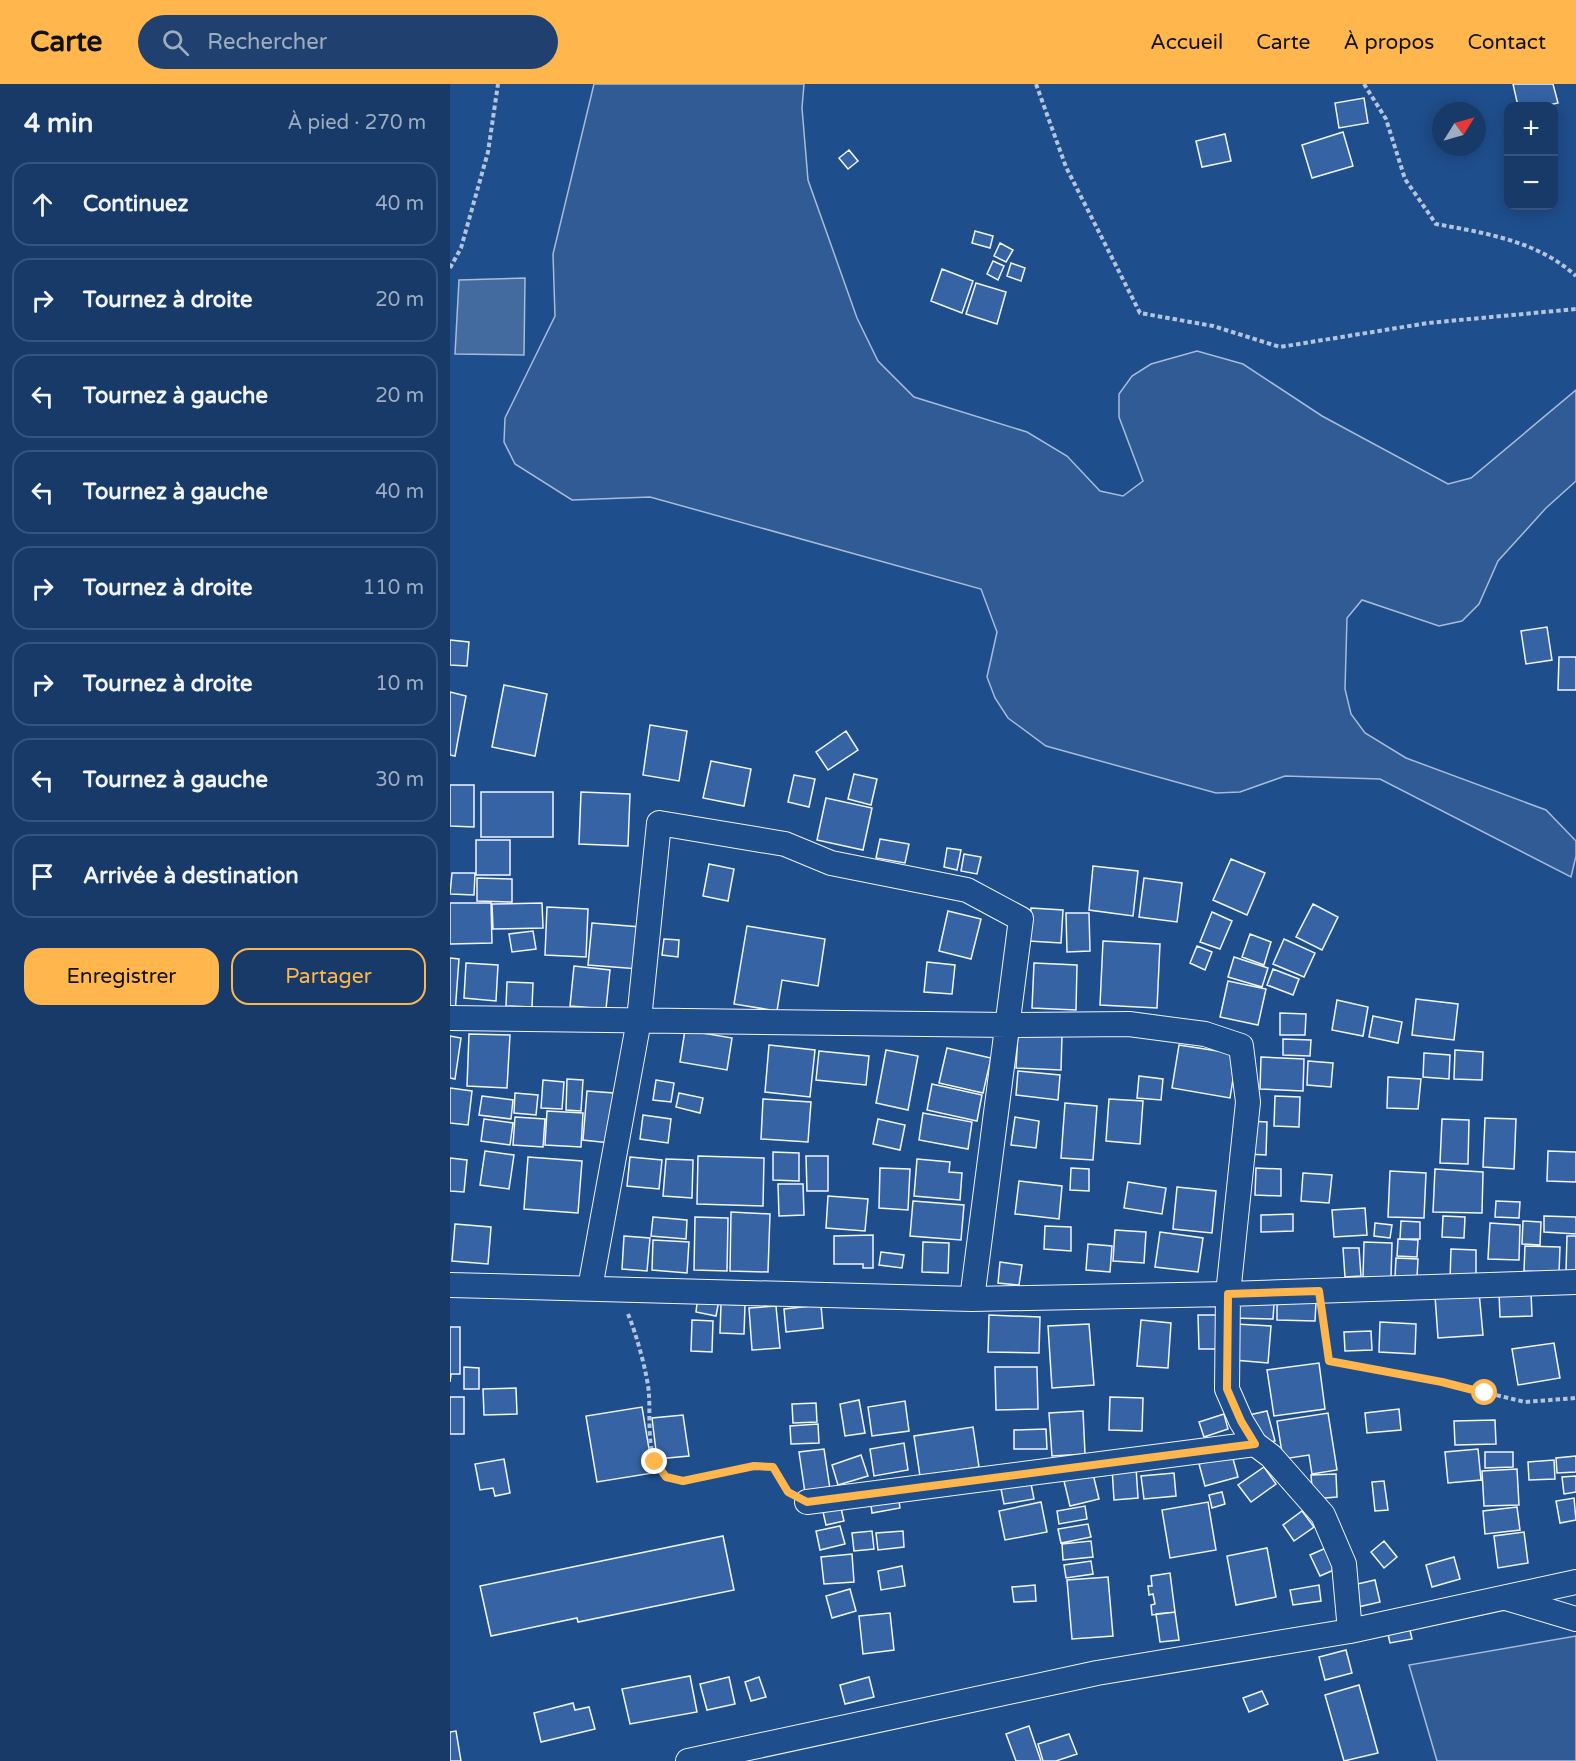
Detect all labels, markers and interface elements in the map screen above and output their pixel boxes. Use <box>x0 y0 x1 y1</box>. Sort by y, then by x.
search box <box>138 15 558 69</box>
text: Carte <box>30 25 102 59</box>
icon: search <box>159 26 192 59</box>
text: Rechercher <box>207 29 327 55</box>
text: Accueil <box>1150 30 1223 55</box>
text: Carte <box>1256 30 1310 55</box>
text: À propos <box>1343 30 1434 55</box>
text: Contact <box>1467 30 1546 55</box>
north arrow <box>1432 102 1486 156</box>
map controls <box>1504 102 1558 210</box>
button: + <box>1504 102 1558 156</box>
text: 4 min <box>24 108 93 139</box>
text: À pied · 270 m <box>288 111 426 135</box>
button: − <box>1504 156 1558 210</box>
icon: ahead <box>26 188 59 221</box>
text: Continuez <box>83 191 188 217</box>
text: 40 m <box>375 192 424 216</box>
icon: right <box>26 284 59 317</box>
text: Tournez à droite <box>83 287 252 313</box>
text: 20 m <box>375 288 424 312</box>
icon: left <box>26 380 59 413</box>
text: Tournez à gauche <box>83 383 268 409</box>
text: 20 m <box>375 384 424 408</box>
icon: left <box>26 476 59 509</box>
text: Tournez à gauche <box>83 479 268 505</box>
text: 40 m <box>375 480 424 504</box>
icon: right <box>26 572 59 605</box>
text: Tournez à droite <box>83 575 252 601</box>
text: 110 m <box>363 576 424 600</box>
icon: right <box>26 668 59 701</box>
text: Tournez à droite <box>83 671 252 697</box>
text: 10 m <box>375 672 424 696</box>
icon: left <box>26 764 59 797</box>
text: Tournez à gauche <box>83 767 268 793</box>
text: 30 m <box>375 768 424 792</box>
icon: arrive <box>26 860 59 893</box>
text: Arrivée à destination <box>83 863 299 889</box>
button: Enregistrer <box>24 948 219 1005</box>
button: Partager <box>231 948 426 1005</box>
route start <box>1471 1379 1497 1405</box>
route end <box>641 1448 667 1474</box>

